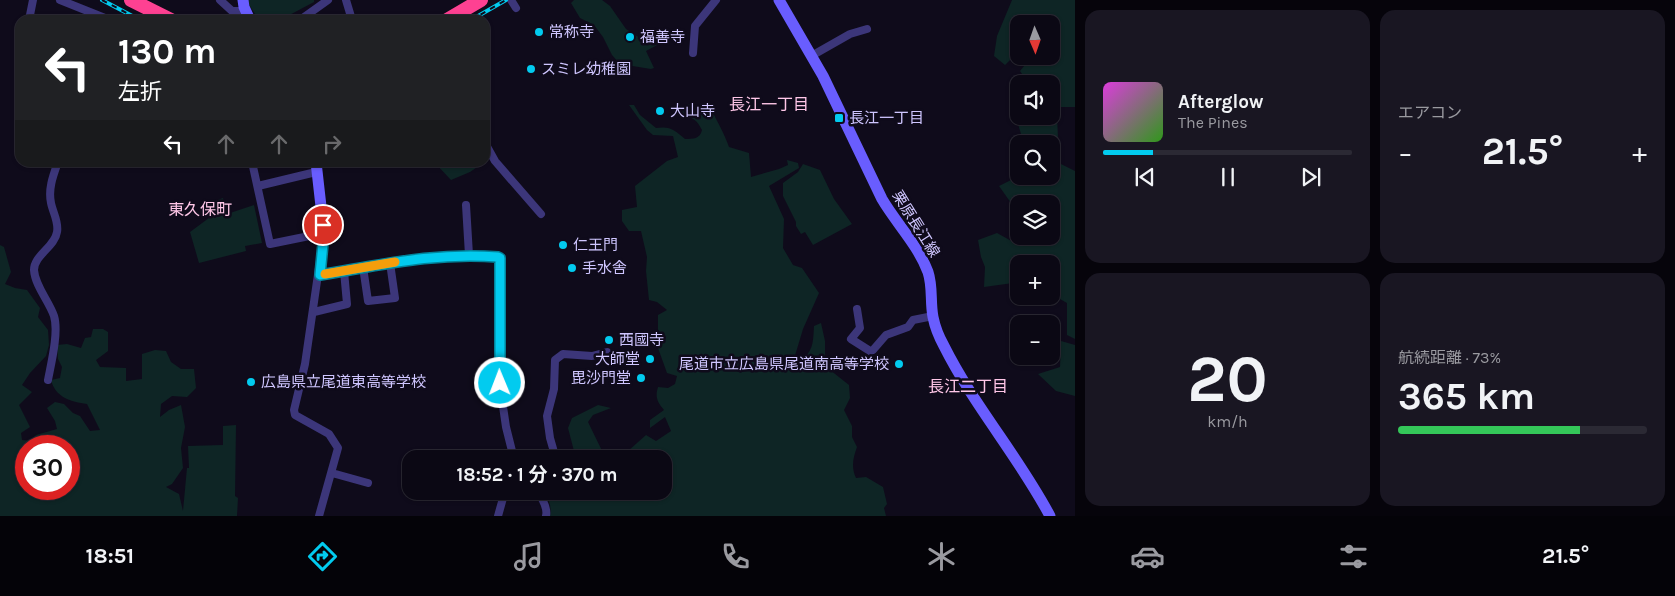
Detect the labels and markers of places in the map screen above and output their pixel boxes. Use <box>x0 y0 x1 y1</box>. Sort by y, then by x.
place label: 常称寺 <box>549 23 594 41</box>
marker: 常称寺 <box>533 26 545 38</box>
place label: 福善寺 <box>640 28 685 46</box>
marker: 福善寺 <box>624 31 636 43</box>
place label: スミレ幼稚園 <box>541 60 631 78</box>
marker: スミレ幼稚園 <box>525 63 537 75</box>
place label: 大山寺 <box>670 102 715 120</box>
marker: 大山寺 <box>654 105 666 117</box>
place label: 長江一丁目 <box>849 109 924 127</box>
marker: 長江一丁目 <box>833 112 845 124</box>
pin <box>302 204 344 246</box>
place label: 仁王門 <box>573 236 618 254</box>
marker: 仁王門 <box>557 239 569 251</box>
place label: 手水舎 <box>582 259 627 277</box>
marker: 手水舎 <box>566 262 578 274</box>
place label: 西國寺 <box>619 331 664 349</box>
marker: 西國寺 <box>603 334 615 346</box>
place label: 大師堂 <box>595 350 640 368</box>
marker: 大師堂 <box>644 353 656 365</box>
place label: 尾道市立広島県尾道南高等学校 <box>679 355 889 373</box>
marker: 尾道市立広島県尾道南高等学校 <box>893 358 905 370</box>
place label: 毘沙門堂 <box>571 369 631 387</box>
marker: 毘沙門堂 <box>635 372 647 384</box>
place label: 広島県立尾道東高等学校 <box>261 373 426 391</box>
marker: 広島県立尾道東高等学校 <box>245 376 257 388</box>

